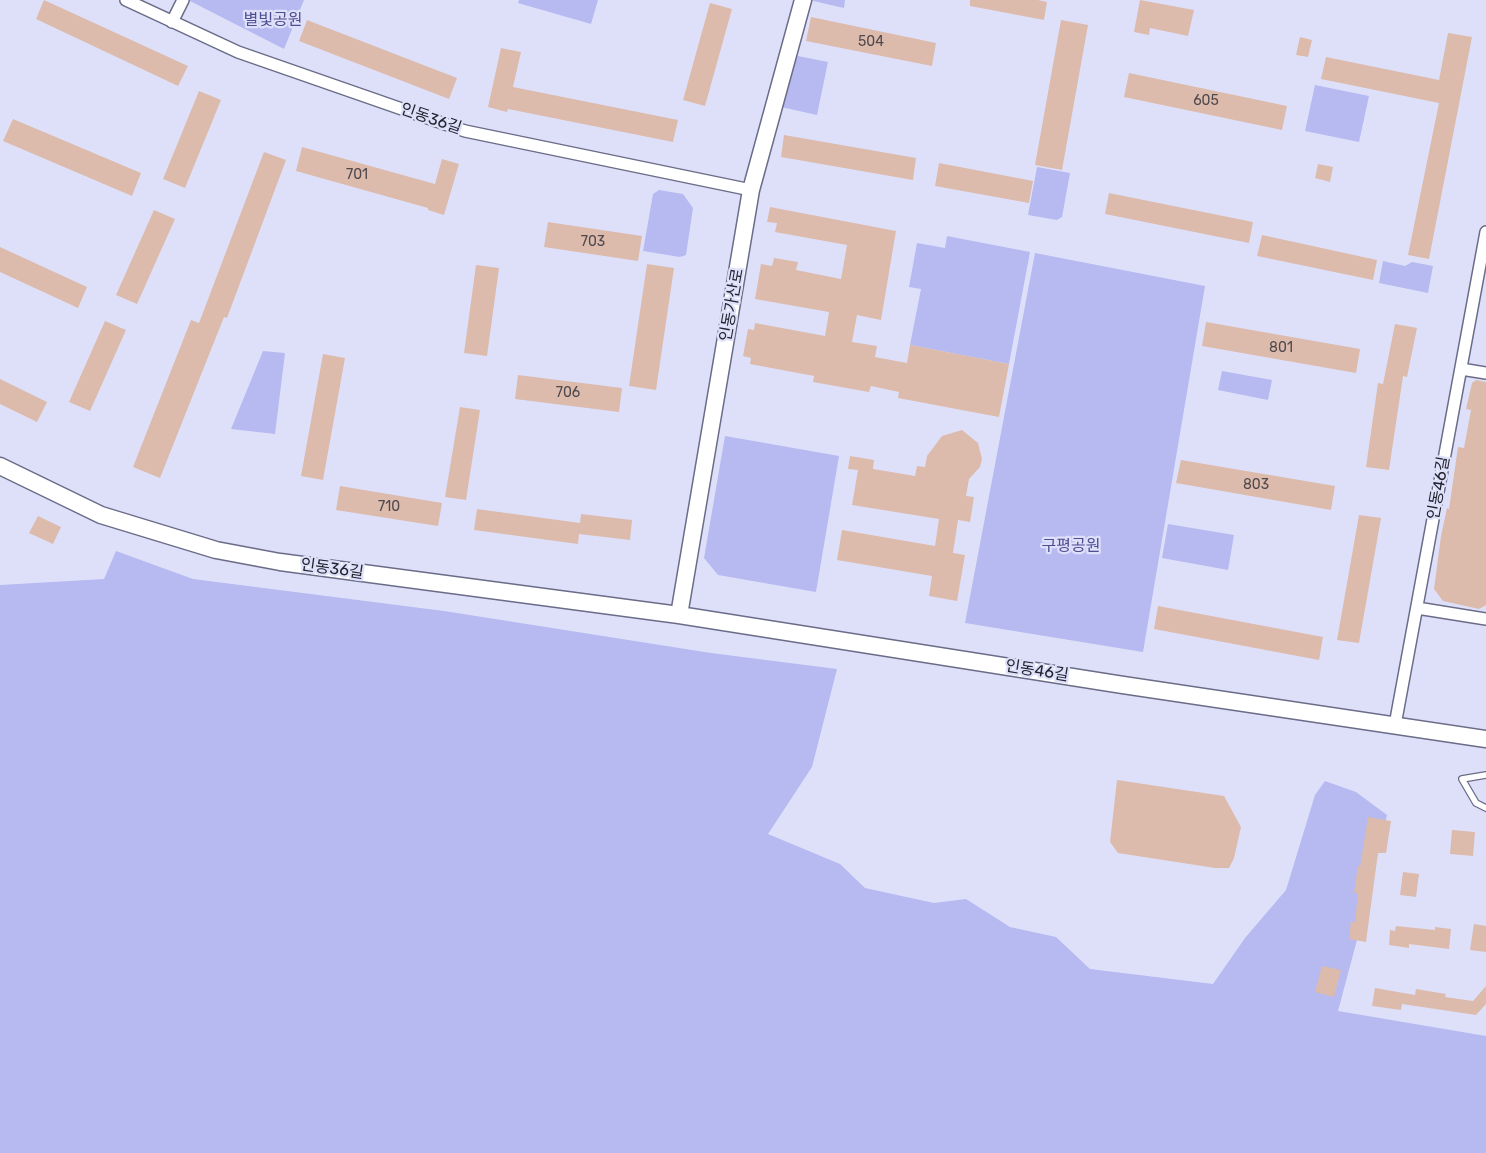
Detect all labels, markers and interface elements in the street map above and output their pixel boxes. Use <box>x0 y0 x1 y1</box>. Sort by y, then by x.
park label: 별빛공원 <box>244 10 302 30</box>
house number: 504 <box>858 34 884 50</box>
house number: 605 <box>1193 93 1219 109</box>
street label: 인동36길 <box>398 100 464 138</box>
house number: 701 <box>346 167 368 183</box>
house number: 703 <box>581 234 605 250</box>
street label: 인동가산로 <box>716 267 748 343</box>
house number: 801 <box>1269 340 1293 356</box>
house number: 706 <box>556 385 580 401</box>
street label: 인동46길 <box>1424 455 1454 521</box>
house number: 803 <box>1243 477 1269 493</box>
house number: 710 <box>378 499 400 515</box>
park label: 구평공원 <box>1042 536 1100 556</box>
street label: 인동36길 <box>299 555 365 583</box>
street label: 인동46길 <box>1004 657 1070 685</box>

